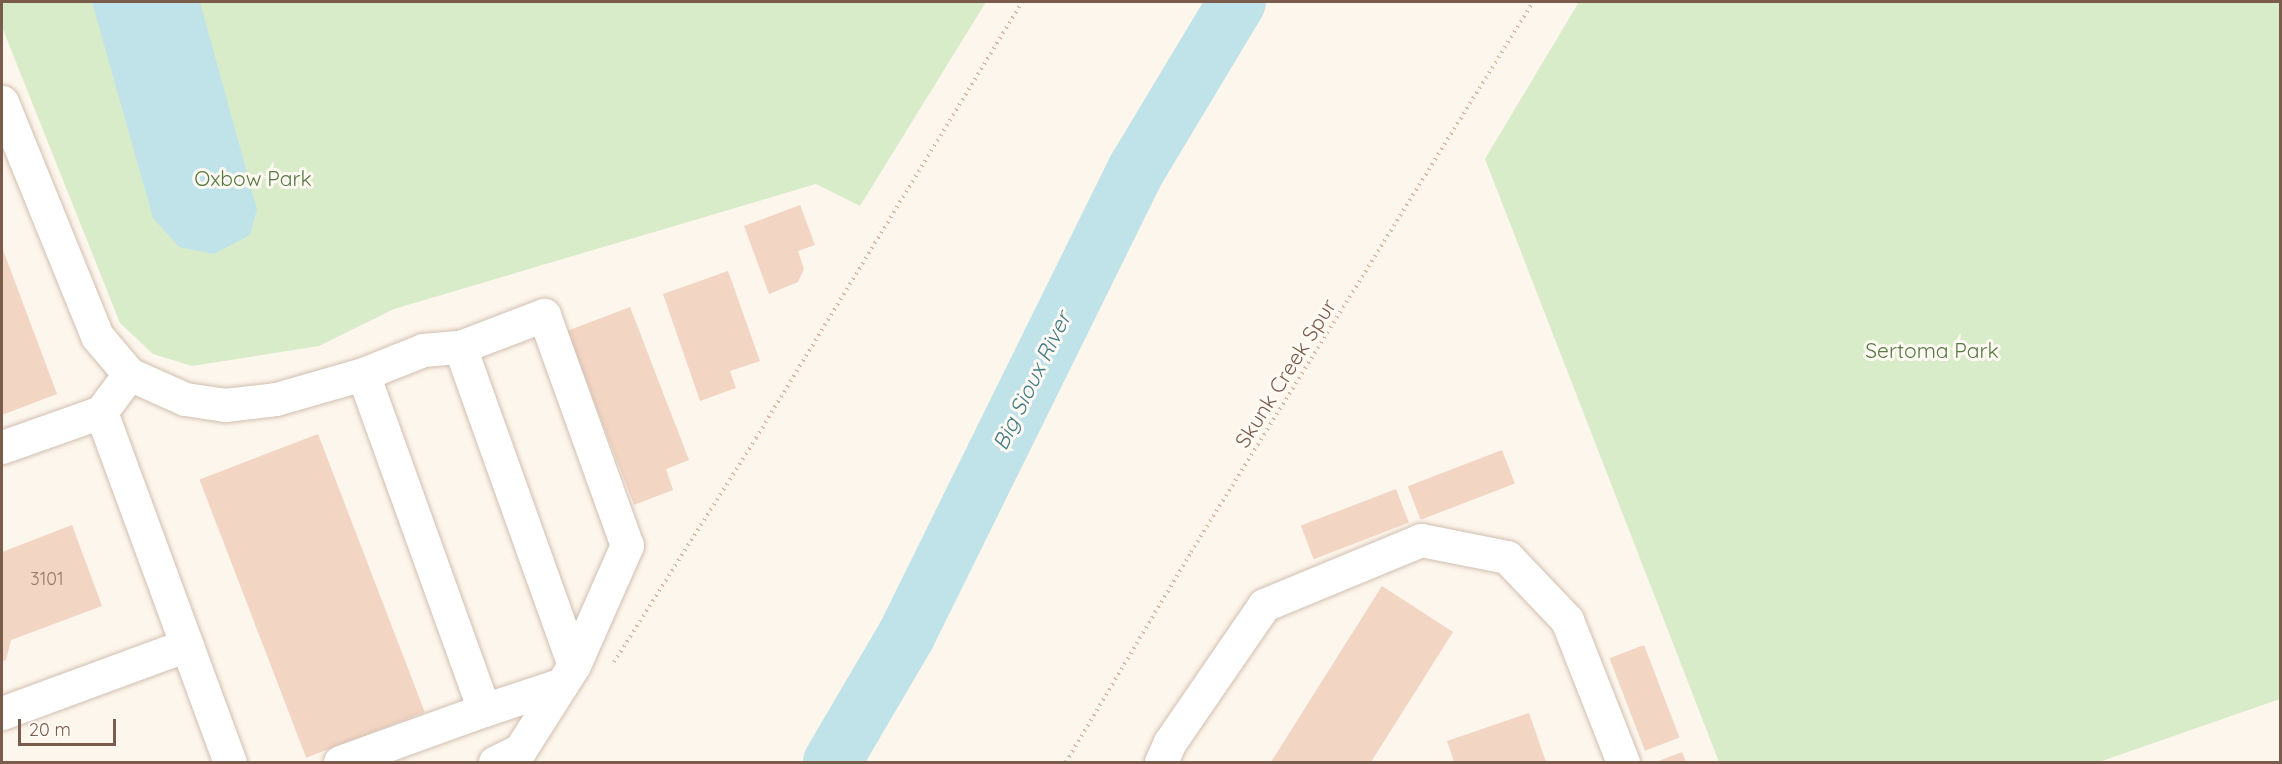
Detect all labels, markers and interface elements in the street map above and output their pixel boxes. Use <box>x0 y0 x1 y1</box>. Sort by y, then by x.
park label: Oxbow Park <box>194 165 312 191</box>
street label: Skunk Creek Spur <box>1229 294 1341 452</box>
water label: Big Sioux River <box>987 308 1077 454</box>
park label: Sertoma Park <box>1865 337 1999 363</box>
house number: 3101 <box>30 568 64 590</box>
scale bar <box>21 707 118 745</box>
text: 20 m <box>29 718 71 741</box>

